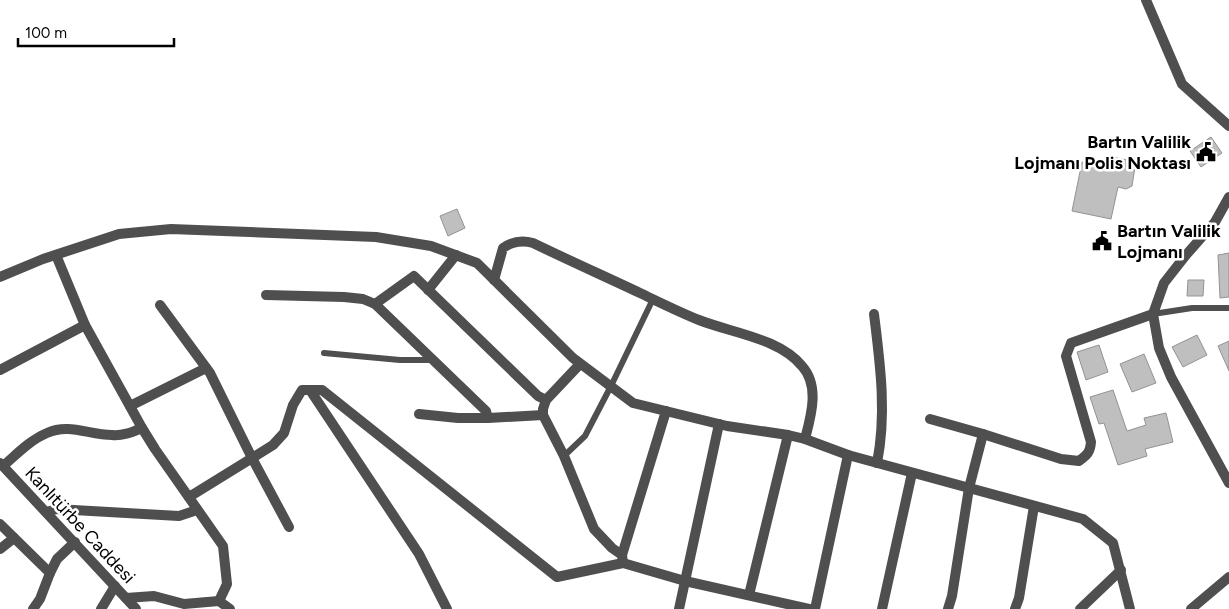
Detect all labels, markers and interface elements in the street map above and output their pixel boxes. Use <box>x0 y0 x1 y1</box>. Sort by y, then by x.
scale bar <box>18 15 174 47</box>
text: 100 m <box>25 24 67 42</box>
place label: Bartın Valilik Lojmanı Polis Noktası <box>1014 131 1191 174</box>
public building icon: Bartın Valilik Lojmanı Polis Noktası <box>1195 141 1217 163</box>
place label: Bartın Valilik Lojmanı <box>1117 220 1221 263</box>
public building icon: Bartın Valilik Lojmanı <box>1091 230 1113 252</box>
street label: Kanlıtürbe Caddesi <box>20 462 140 588</box>

